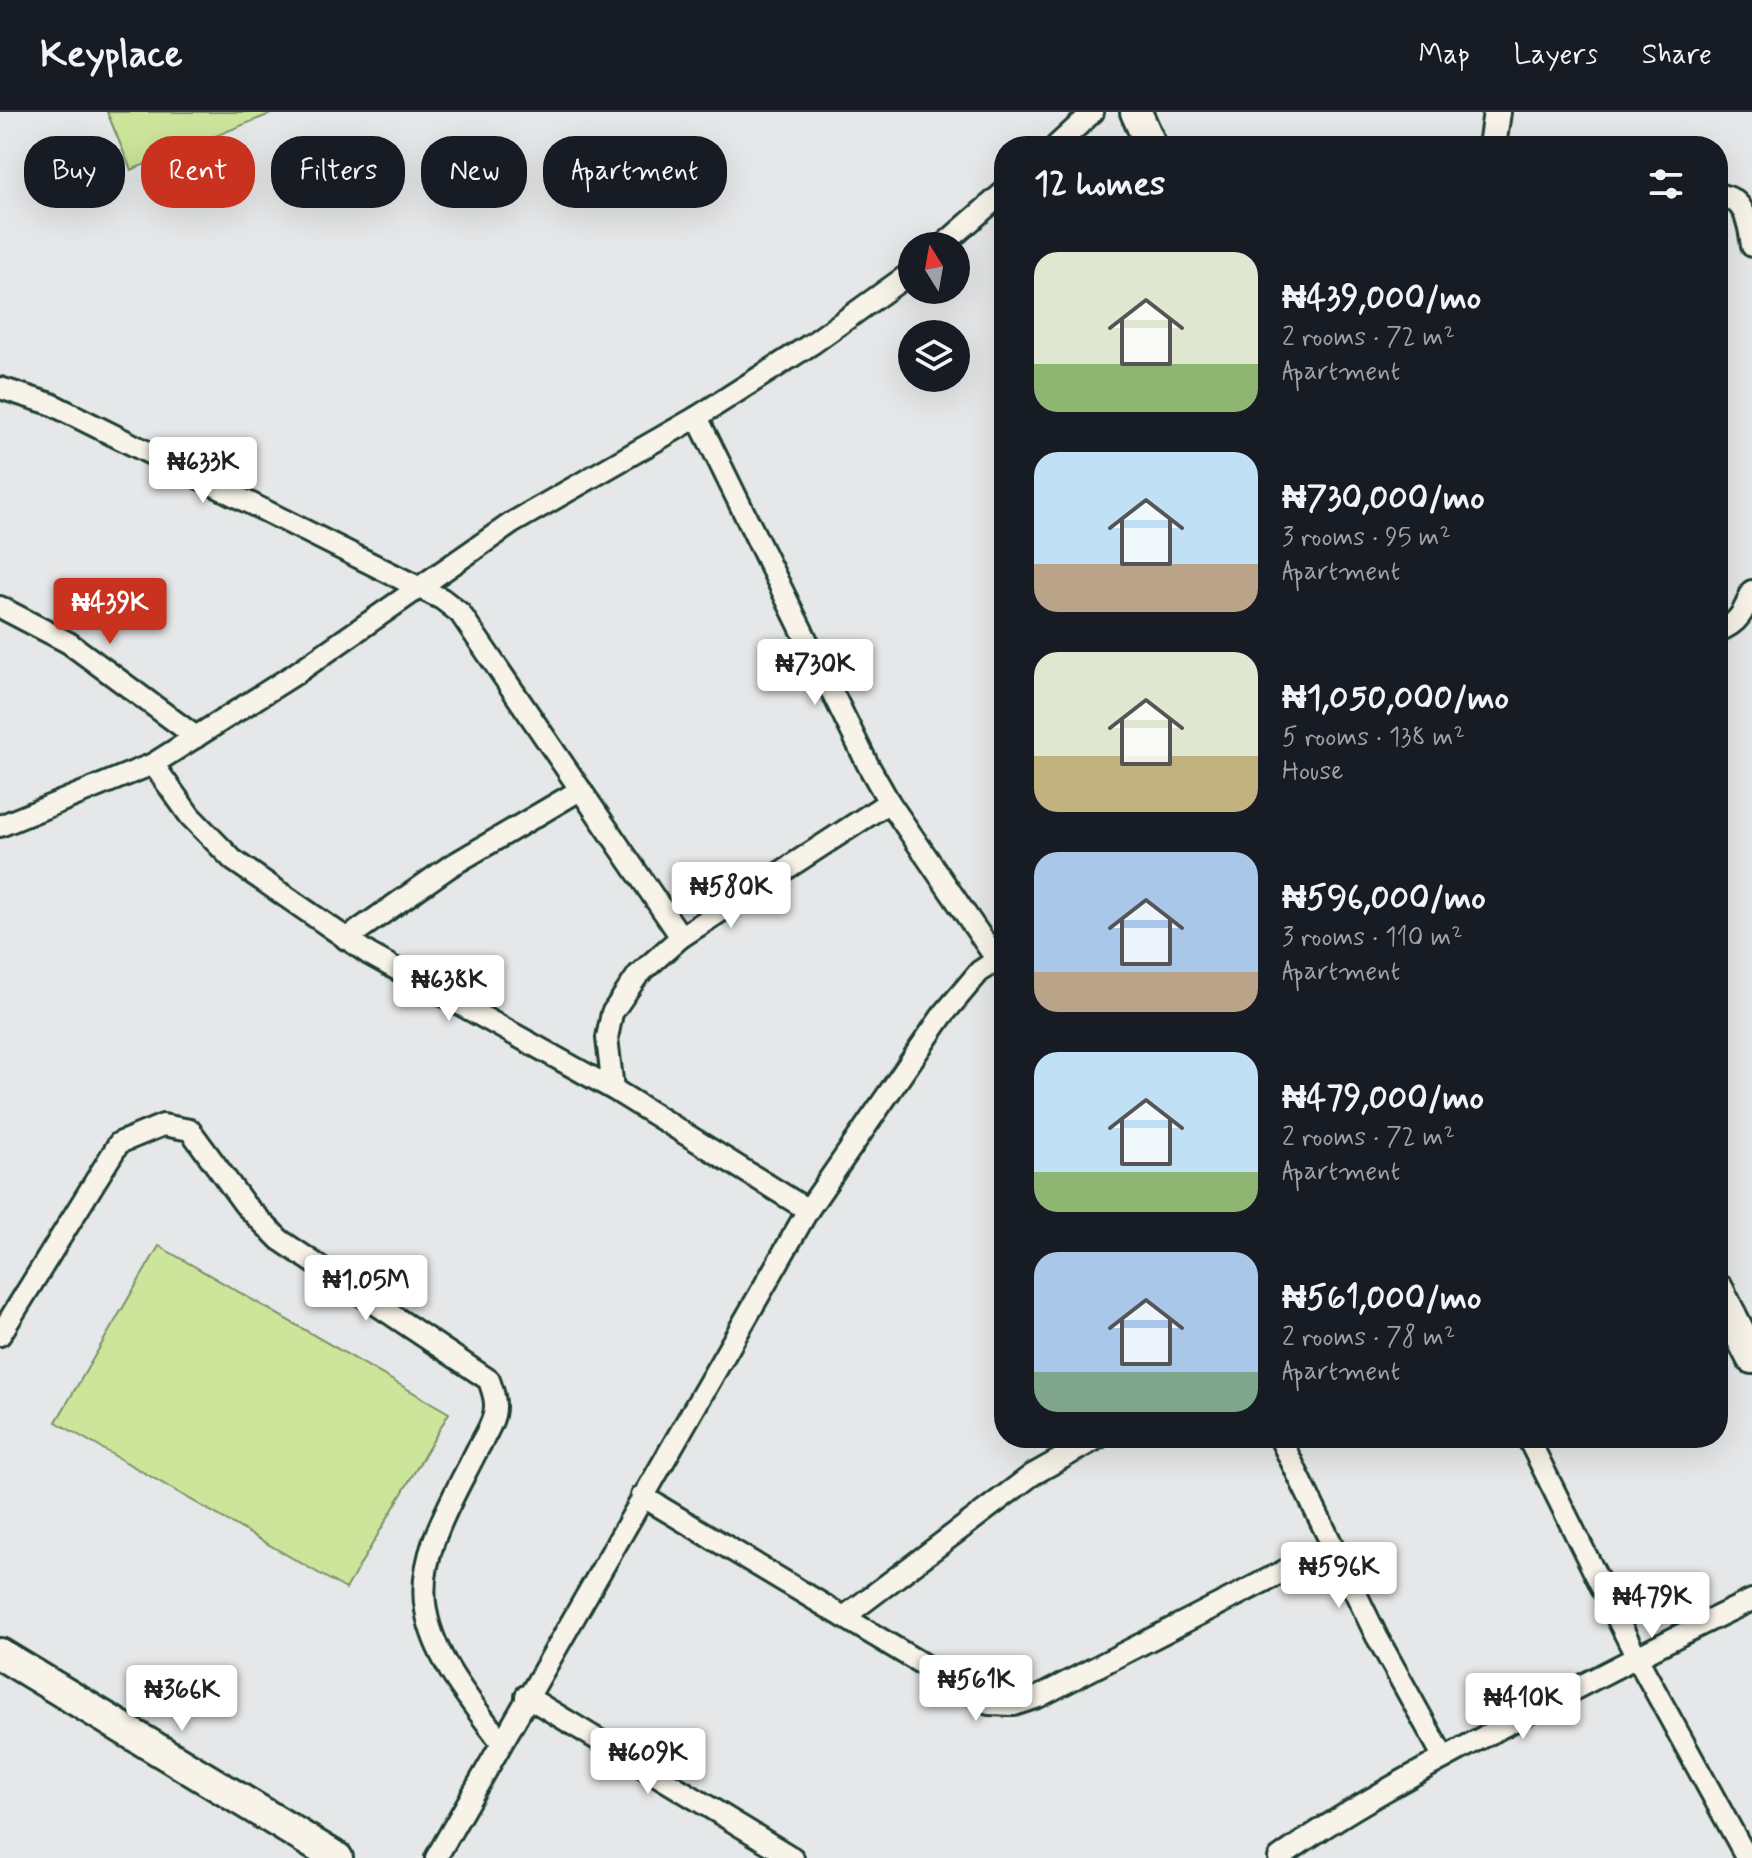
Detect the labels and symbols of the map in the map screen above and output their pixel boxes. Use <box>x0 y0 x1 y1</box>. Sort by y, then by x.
north arrow <box>898 232 970 304</box>
pin: ₦633K <box>147 437 259 505</box>
pin: ₦439K <box>54 578 166 646</box>
pin: ₦730K <box>759 639 871 707</box>
pin: ₦580K <box>675 862 787 930</box>
pin: ₦638K <box>393 955 505 1023</box>
pin: ₦1.05M <box>301 1255 431 1323</box>
pin: ₦596K <box>1283 1542 1395 1610</box>
pin: ₦479K <box>1596 1572 1708 1640</box>
pin: ₦561K <box>920 1655 1032 1723</box>
pin: ₦366K <box>126 1665 238 1733</box>
pin: ₦410K <box>1467 1673 1579 1741</box>
pin: ₦609K <box>592 1728 704 1796</box>

